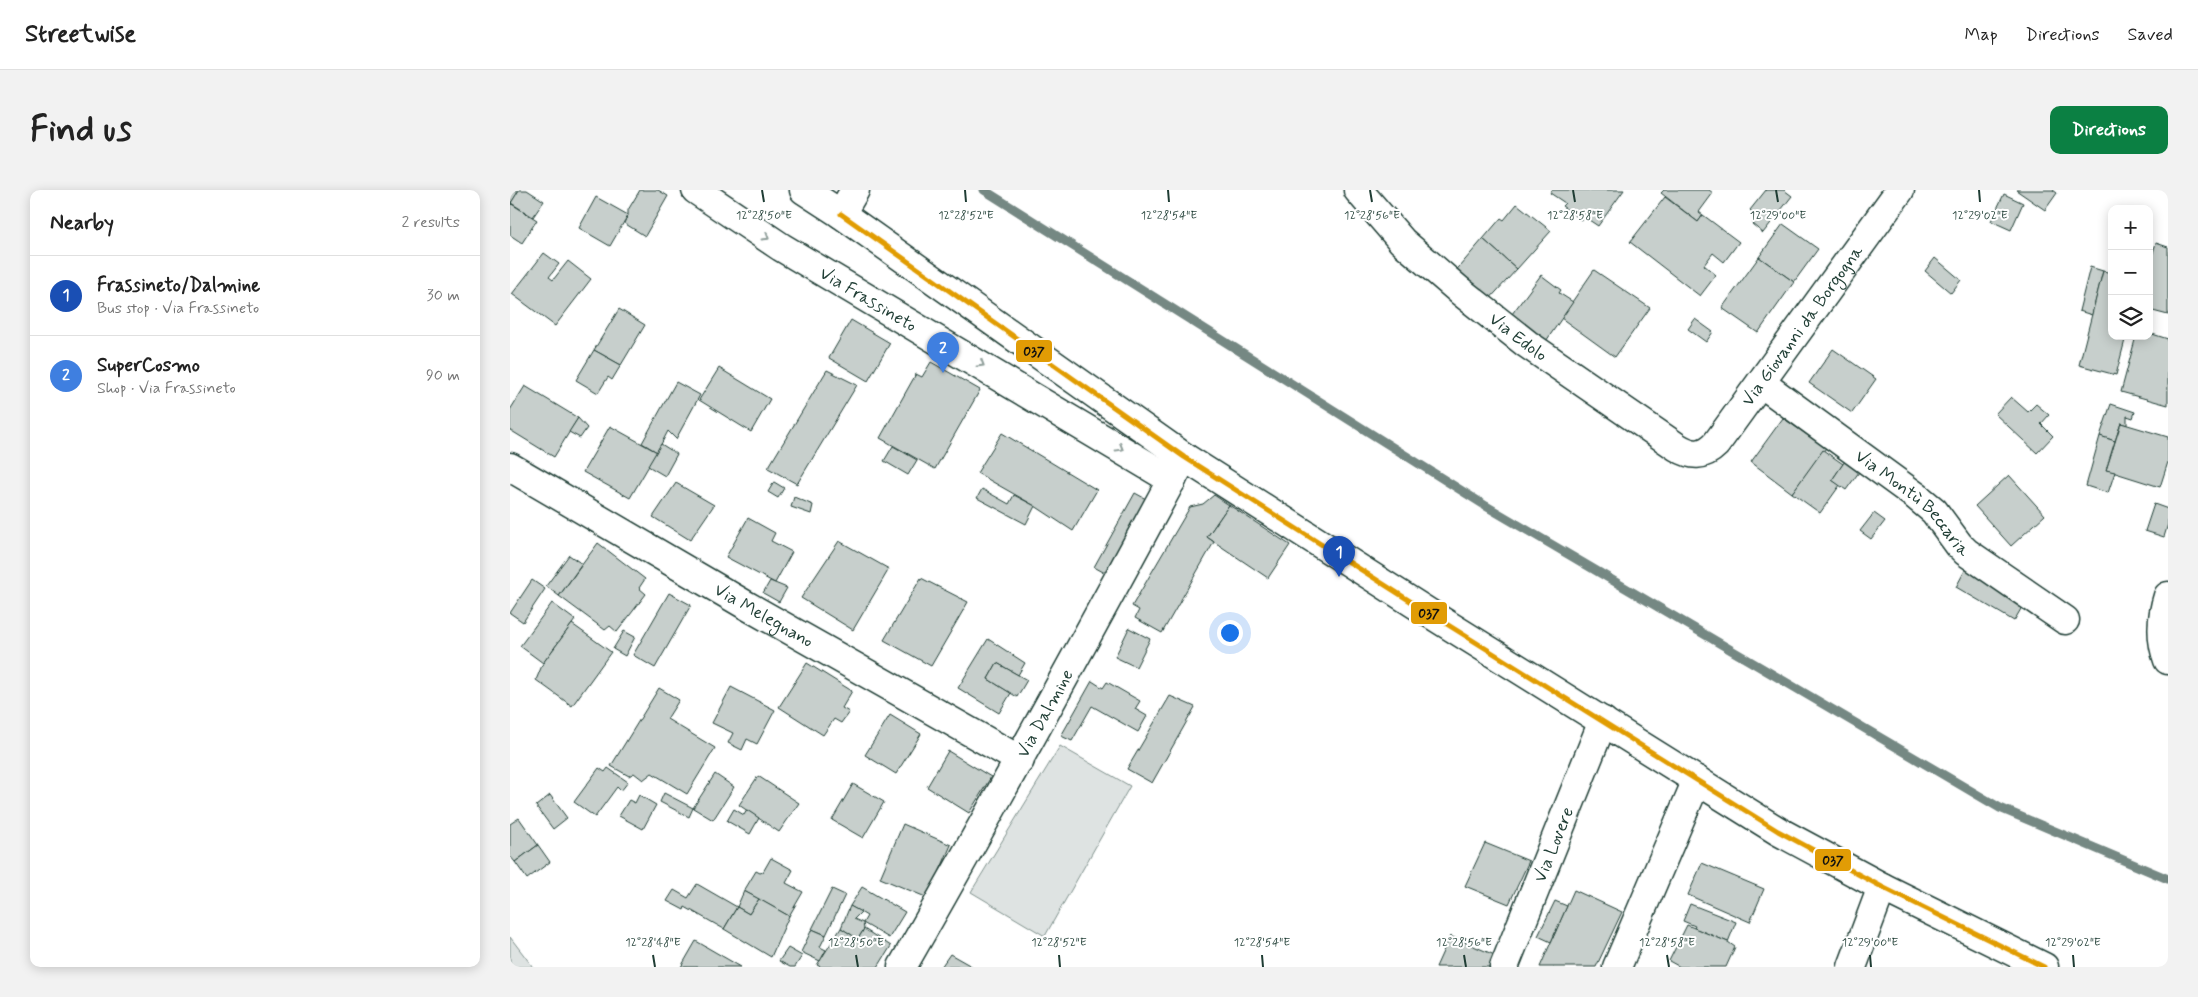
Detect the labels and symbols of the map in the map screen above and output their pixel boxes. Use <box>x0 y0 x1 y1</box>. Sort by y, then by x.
text: 12°28'50"E <box>736 208 792 224</box>
text: 12°28'52"E <box>938 208 994 224</box>
text: 12°28'54"E <box>1141 208 1197 224</box>
text: 12°28'56"E <box>1344 208 1400 224</box>
text: 12°28'58"E <box>1547 208 1603 224</box>
text: 12°29'00"E <box>1750 208 1806 224</box>
text: 12°29'02"E <box>1952 208 2008 224</box>
one-way arrow <box>760 231 769 240</box>
street label: Via Giovanni da Borgogna <box>1736 241 1869 411</box>
street label: Via Frassineto <box>815 262 921 338</box>
street label: Via Edolo <box>1484 307 1552 367</box>
pin: 2 <box>927 332 959 373</box>
line badge: 037 <box>1015 339 1053 363</box>
text: 037 <box>1023 343 1045 361</box>
one-way arrow <box>975 358 984 368</box>
one-way arrow <box>1114 442 1123 452</box>
street label: Via Montù Beccaria <box>1850 444 1975 562</box>
pin: 1 <box>1323 536 1355 577</box>
street label: Via Melegnano <box>709 578 817 654</box>
line badge: 037 <box>1410 601 1448 625</box>
text: 037 <box>1418 605 1440 623</box>
your location <box>1217 620 1243 646</box>
street label: Via Dalmine <box>1011 665 1080 762</box>
street label: Via Lovere <box>1528 804 1580 886</box>
line badge: 037 <box>1814 848 1852 872</box>
text: 037 <box>1822 852 1844 870</box>
text: 12°28'48"E <box>625 935 681 951</box>
text: 12°28'50"E <box>828 935 884 951</box>
text: 12°28'52"E <box>1031 935 1087 951</box>
text: 12°28'54"E <box>1234 935 1290 951</box>
text: 12°28'56"E <box>1436 935 1492 951</box>
text: 12°28'58"E <box>1639 935 1695 951</box>
text: 12°29'00"E <box>1842 935 1898 951</box>
text: 12°29'02"E <box>2045 935 2101 951</box>

